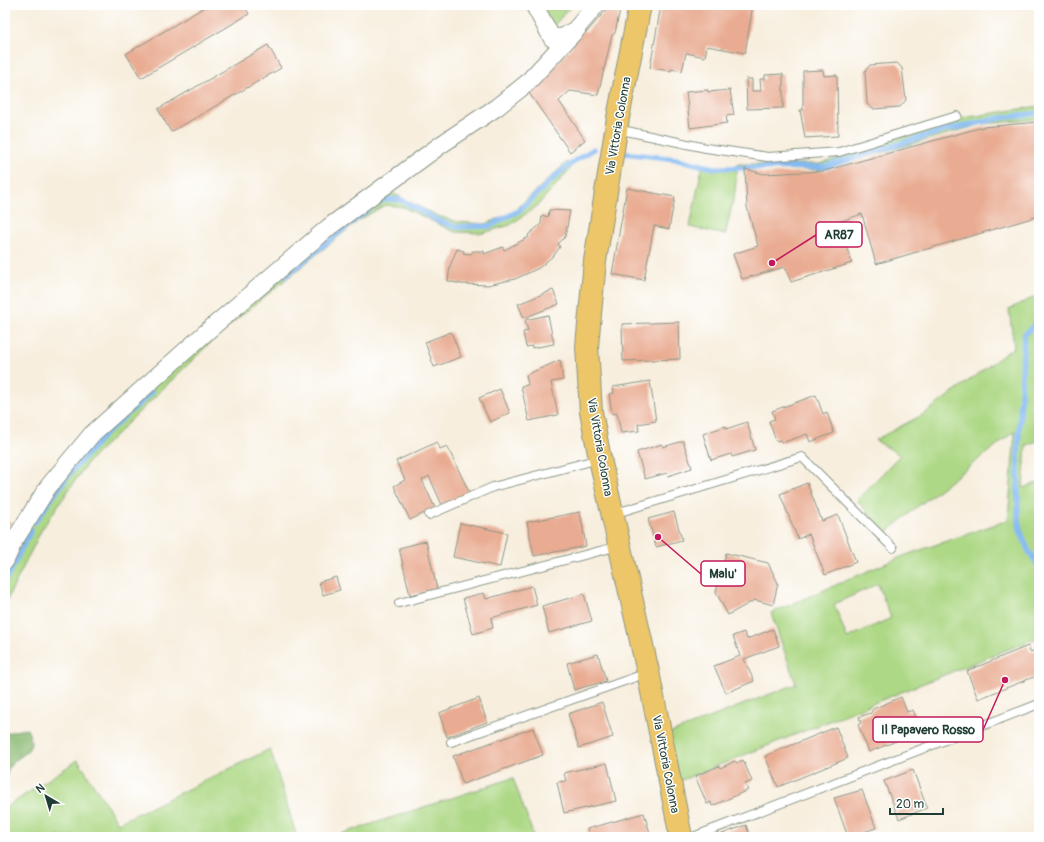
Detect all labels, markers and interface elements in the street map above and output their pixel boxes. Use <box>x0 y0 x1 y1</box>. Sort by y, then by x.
street label: Via Vittoria Colonna <box>602 75 635 177</box>
callout: AR87 <box>816 222 862 247</box>
text: AR87 <box>824 227 854 243</box>
street label: Via Vittoria Colonna <box>583 397 616 498</box>
callout: Malu' <box>701 561 745 586</box>
text: Malu' <box>709 566 737 582</box>
street label: Via Vittoria Colonna <box>649 714 682 815</box>
callout: Il Papavero Rosso <box>873 717 983 742</box>
text: Il Papavero Rosso <box>881 722 975 738</box>
north arrow <box>26 776 66 816</box>
text: N <box>33 781 48 796</box>
scale bar <box>890 790 943 816</box>
text: 20 m <box>896 797 925 812</box>

